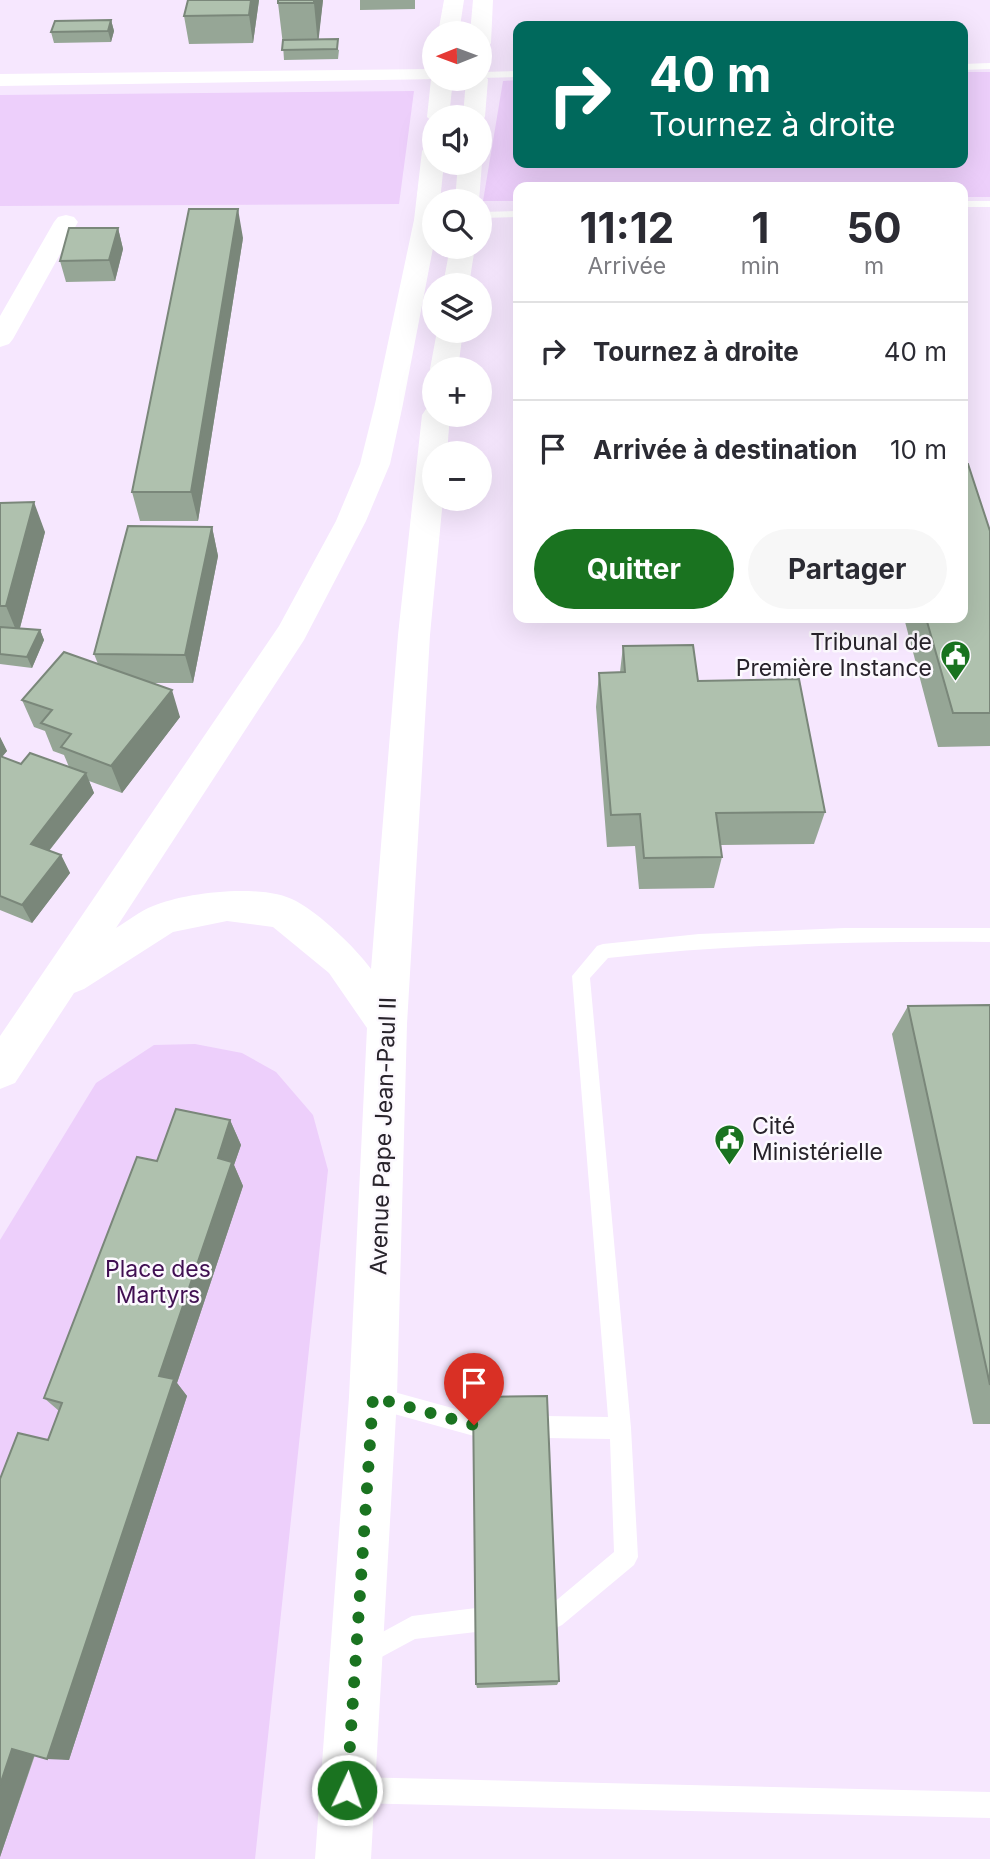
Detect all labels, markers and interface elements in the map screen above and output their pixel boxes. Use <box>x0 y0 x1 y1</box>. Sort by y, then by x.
north arrow <box>422 21 492 91</box>
map controls <box>422 21 492 511</box>
text: 40 m <box>649 45 772 104</box>
icon: right <box>534 49 625 140</box>
button: sound <box>422 105 492 175</box>
text: Tournez à droite <box>649 105 895 144</box>
button: search <box>422 189 492 259</box>
text: 11:12 <box>579 202 674 253</box>
text: 1 <box>751 202 769 253</box>
text: 50 <box>846 202 902 253</box>
text: Arrivée <box>587 252 666 280</box>
text: min <box>741 252 780 280</box>
text: m <box>864 252 884 280</box>
button: layers <box>422 273 492 343</box>
icon: right <box>534 332 572 370</box>
text: Tournez à droite <box>593 336 799 367</box>
text: 40 m <box>884 336 947 367</box>
button: + <box>422 357 492 427</box>
icon: arrive <box>534 430 572 468</box>
text: Arrivée à destination <box>593 434 858 465</box>
text: 10 m <box>890 434 947 465</box>
button: − <box>422 441 492 511</box>
button: Quitter <box>534 529 734 609</box>
button: Partager <box>748 529 947 609</box>
place label: Tribunal de Première Instance <box>736 628 932 682</box>
public building icon: Tribunal de Première Instance <box>938 638 972 682</box>
street label: Avenue Pape Jean-Paul II <box>364 996 402 1276</box>
place label: Cité Ministérielle <box>752 1112 883 1166</box>
public building icon: Cité Ministérielle <box>712 1122 746 1166</box>
park label: Place des Martyrs <box>105 1255 211 1309</box>
pin <box>444 1353 504 1425</box>
icon: arrive <box>455 1364 493 1402</box>
position arrow <box>310 1753 384 1827</box>

